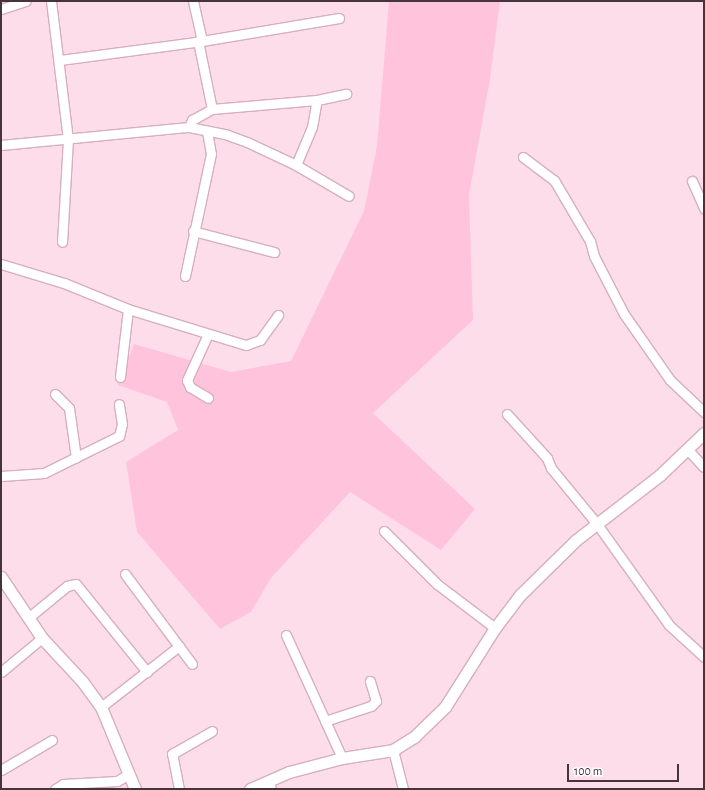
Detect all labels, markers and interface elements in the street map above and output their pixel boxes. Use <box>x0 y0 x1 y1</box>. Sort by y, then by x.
scale bar <box>569 756 681 782</box>
text: 100 m <box>574 765 602 777</box>

